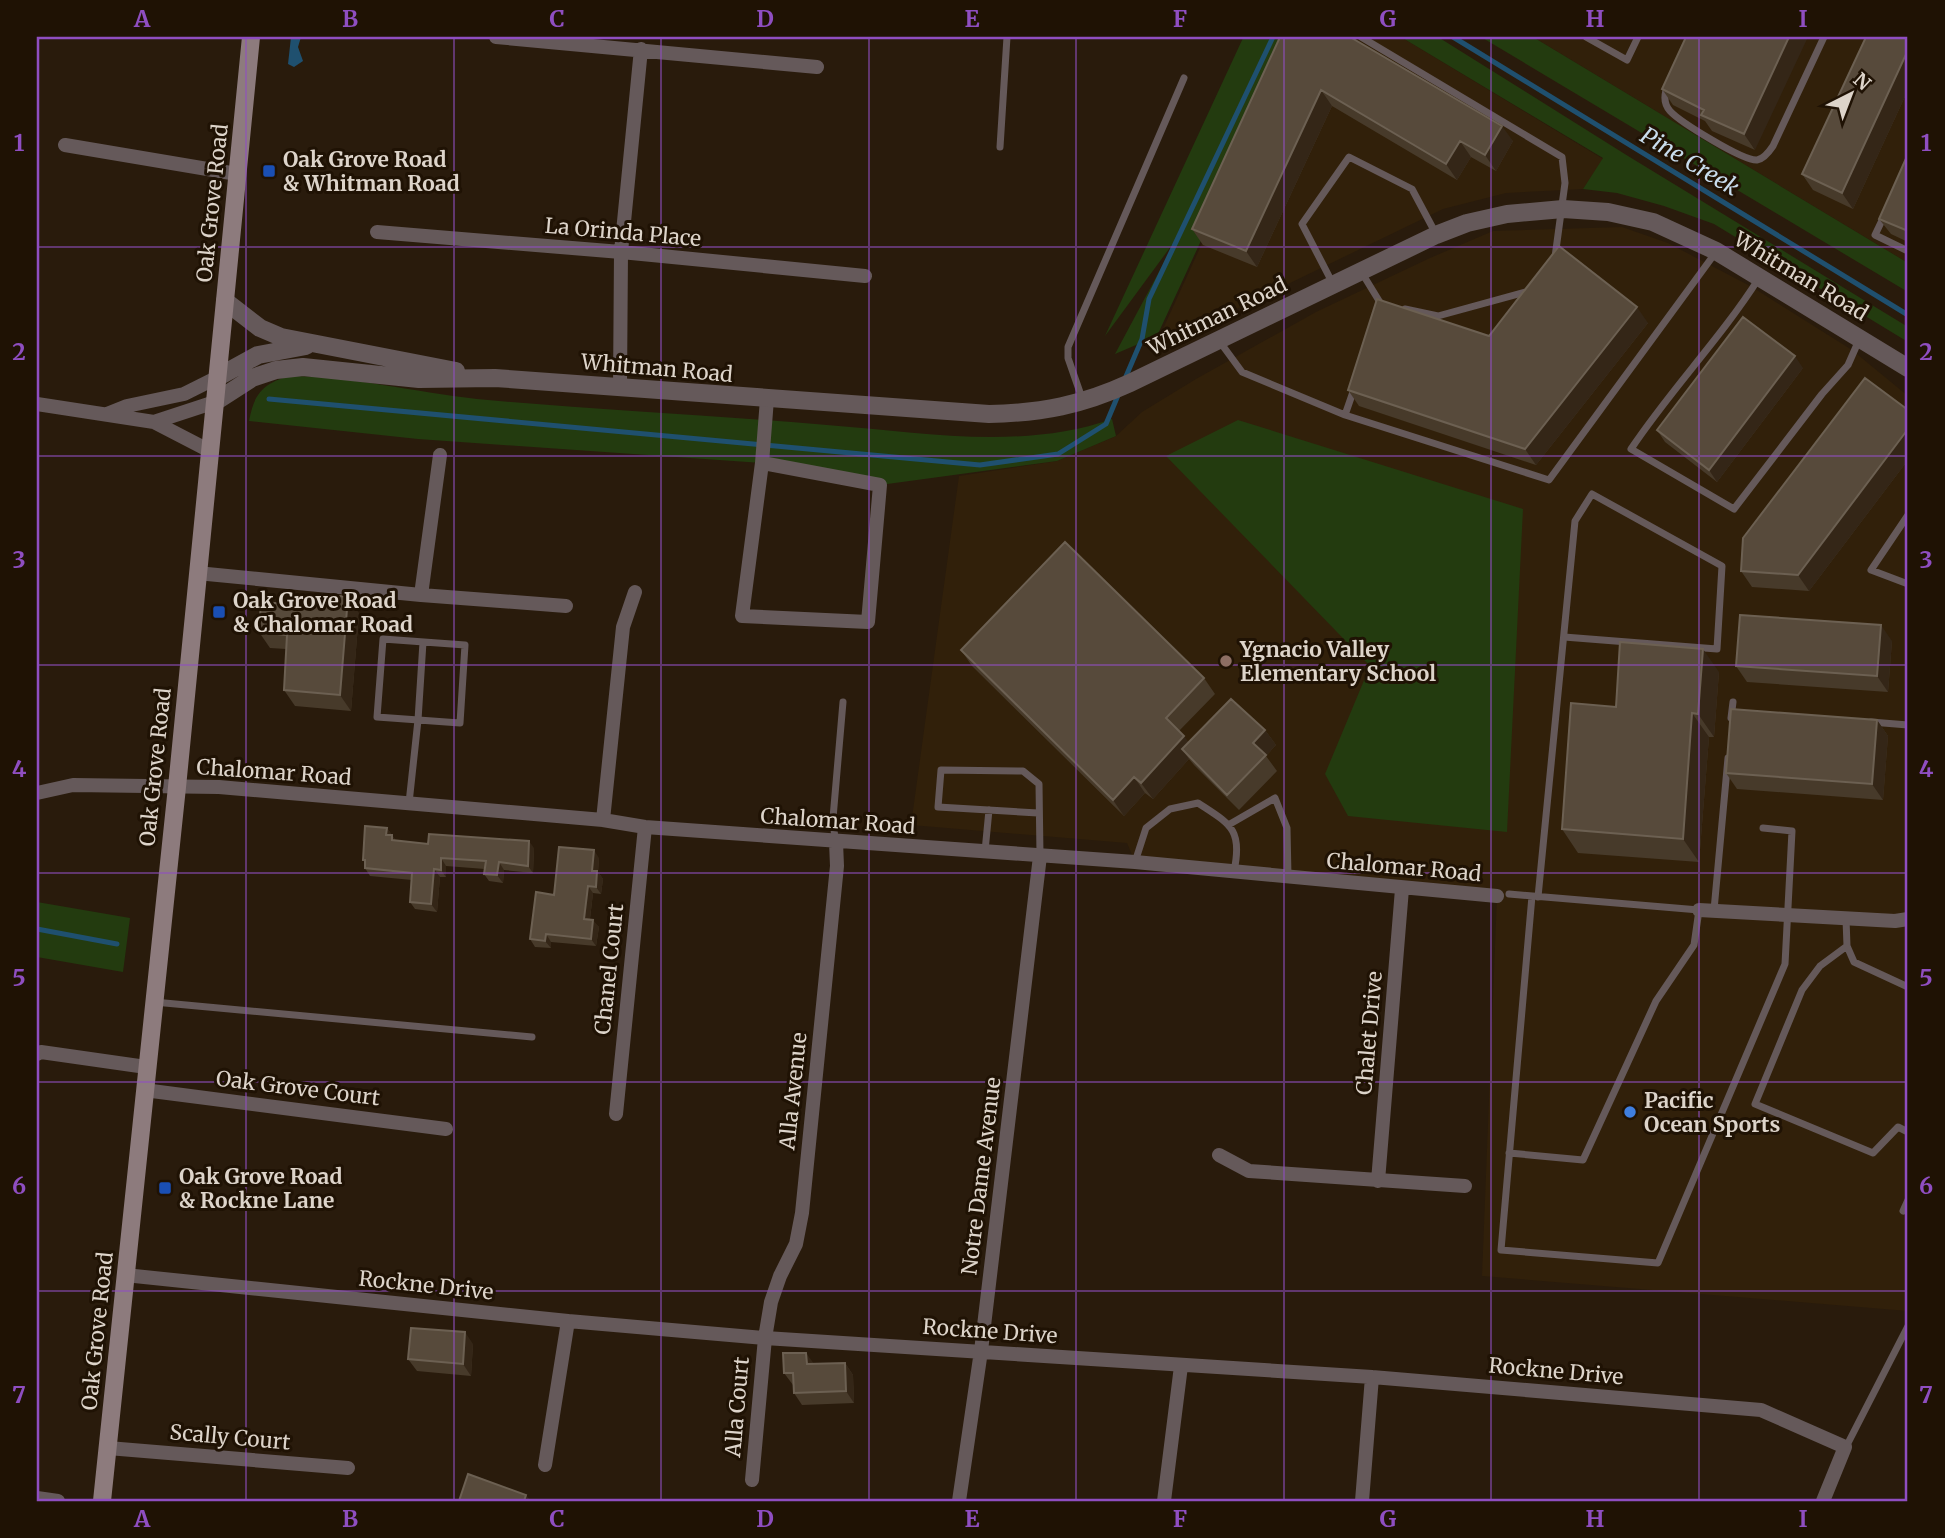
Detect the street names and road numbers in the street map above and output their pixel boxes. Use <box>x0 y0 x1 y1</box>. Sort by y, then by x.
street label: Oak Grove Road <box>190 122 234 284</box>
street label: La Orinda Place <box>544 212 702 252</box>
street label: Whitman Road <box>1728 225 1873 327</box>
street label: Whitman Road <box>1142 270 1292 362</box>
street label: Whitman Road <box>579 348 734 388</box>
street label: Oak Grove Road <box>133 686 177 848</box>
street label: Chalomar Road <box>196 753 353 791</box>
street label: Chalomar Road <box>760 802 917 840</box>
street label: Chalomar Road <box>1326 847 1483 887</box>
street label: Chanel Court <box>589 902 629 1036</box>
street label: Chalet Drive <box>1350 970 1388 1096</box>
street label: Alla Avenue <box>773 1031 813 1152</box>
street label: Oak Grove Court <box>215 1065 381 1111</box>
street label: Notre Dame Avenue <box>955 1076 1007 1276</box>
street label: Oak Grove Road <box>75 1250 119 1412</box>
street label: Rockne Drive <box>357 1264 495 1306</box>
street label: Rockne Drive <box>922 1313 1059 1349</box>
street label: Rockne Drive <box>1487 1352 1625 1390</box>
street label: Alla Court <box>719 1356 755 1459</box>
street label: Scally Court <box>169 1418 291 1456</box>

